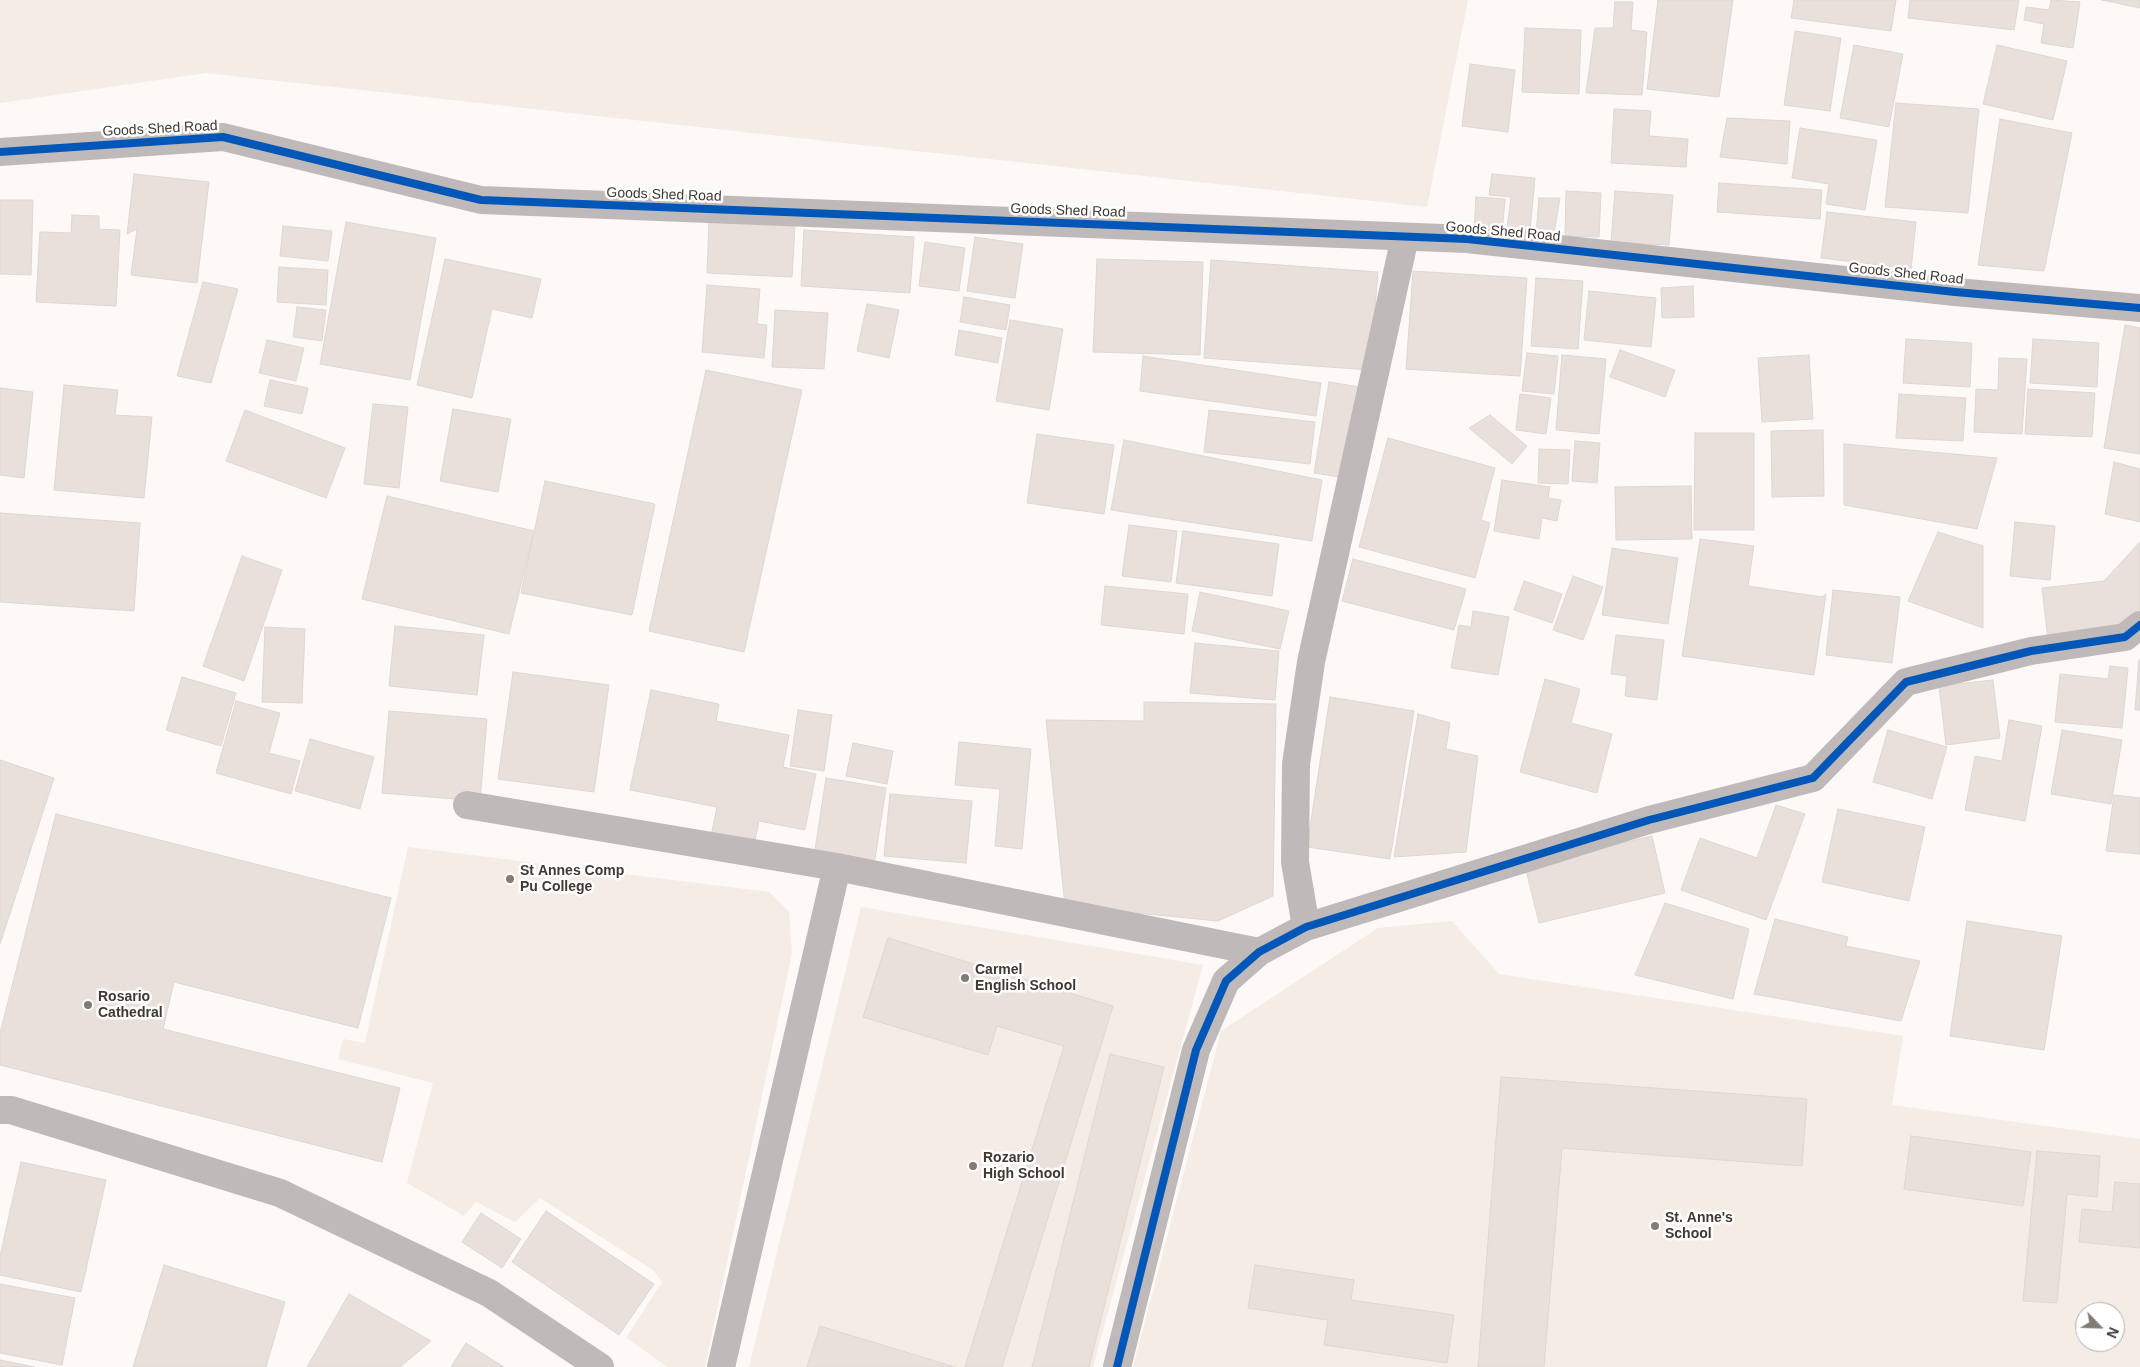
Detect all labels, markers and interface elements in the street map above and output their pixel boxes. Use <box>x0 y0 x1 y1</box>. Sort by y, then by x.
street label: Goods Shed Road <box>102 118 218 140</box>
street label: Goods Shed Road <box>606 185 722 205</box>
street label: Goods Shed Road <box>1010 201 1126 221</box>
street label: Goods Shed Road <box>1445 219 1561 245</box>
street label: Goods Shed Road <box>1848 260 1964 288</box>
place label: St Annes Comp Pu College <box>520 863 624 896</box>
marker: St Annes Comp Pu College <box>504 873 516 885</box>
place label: Carmel English School <box>975 962 1076 994</box>
marker: Carmel English School <box>959 972 971 984</box>
place label: Rosario Cathedral <box>98 989 163 1022</box>
marker: Rosario Cathedral <box>82 999 94 1011</box>
place label: Rozario High School <box>983 1150 1065 1182</box>
marker: Rozario High School <box>967 1160 979 1172</box>
place label: St. Anne's School <box>1665 1210 1733 1242</box>
marker: St. Anne's School <box>1649 1220 1661 1232</box>
north arrow <box>2075 1302 2125 1352</box>
text: N <box>2103 1325 2122 1341</box>

